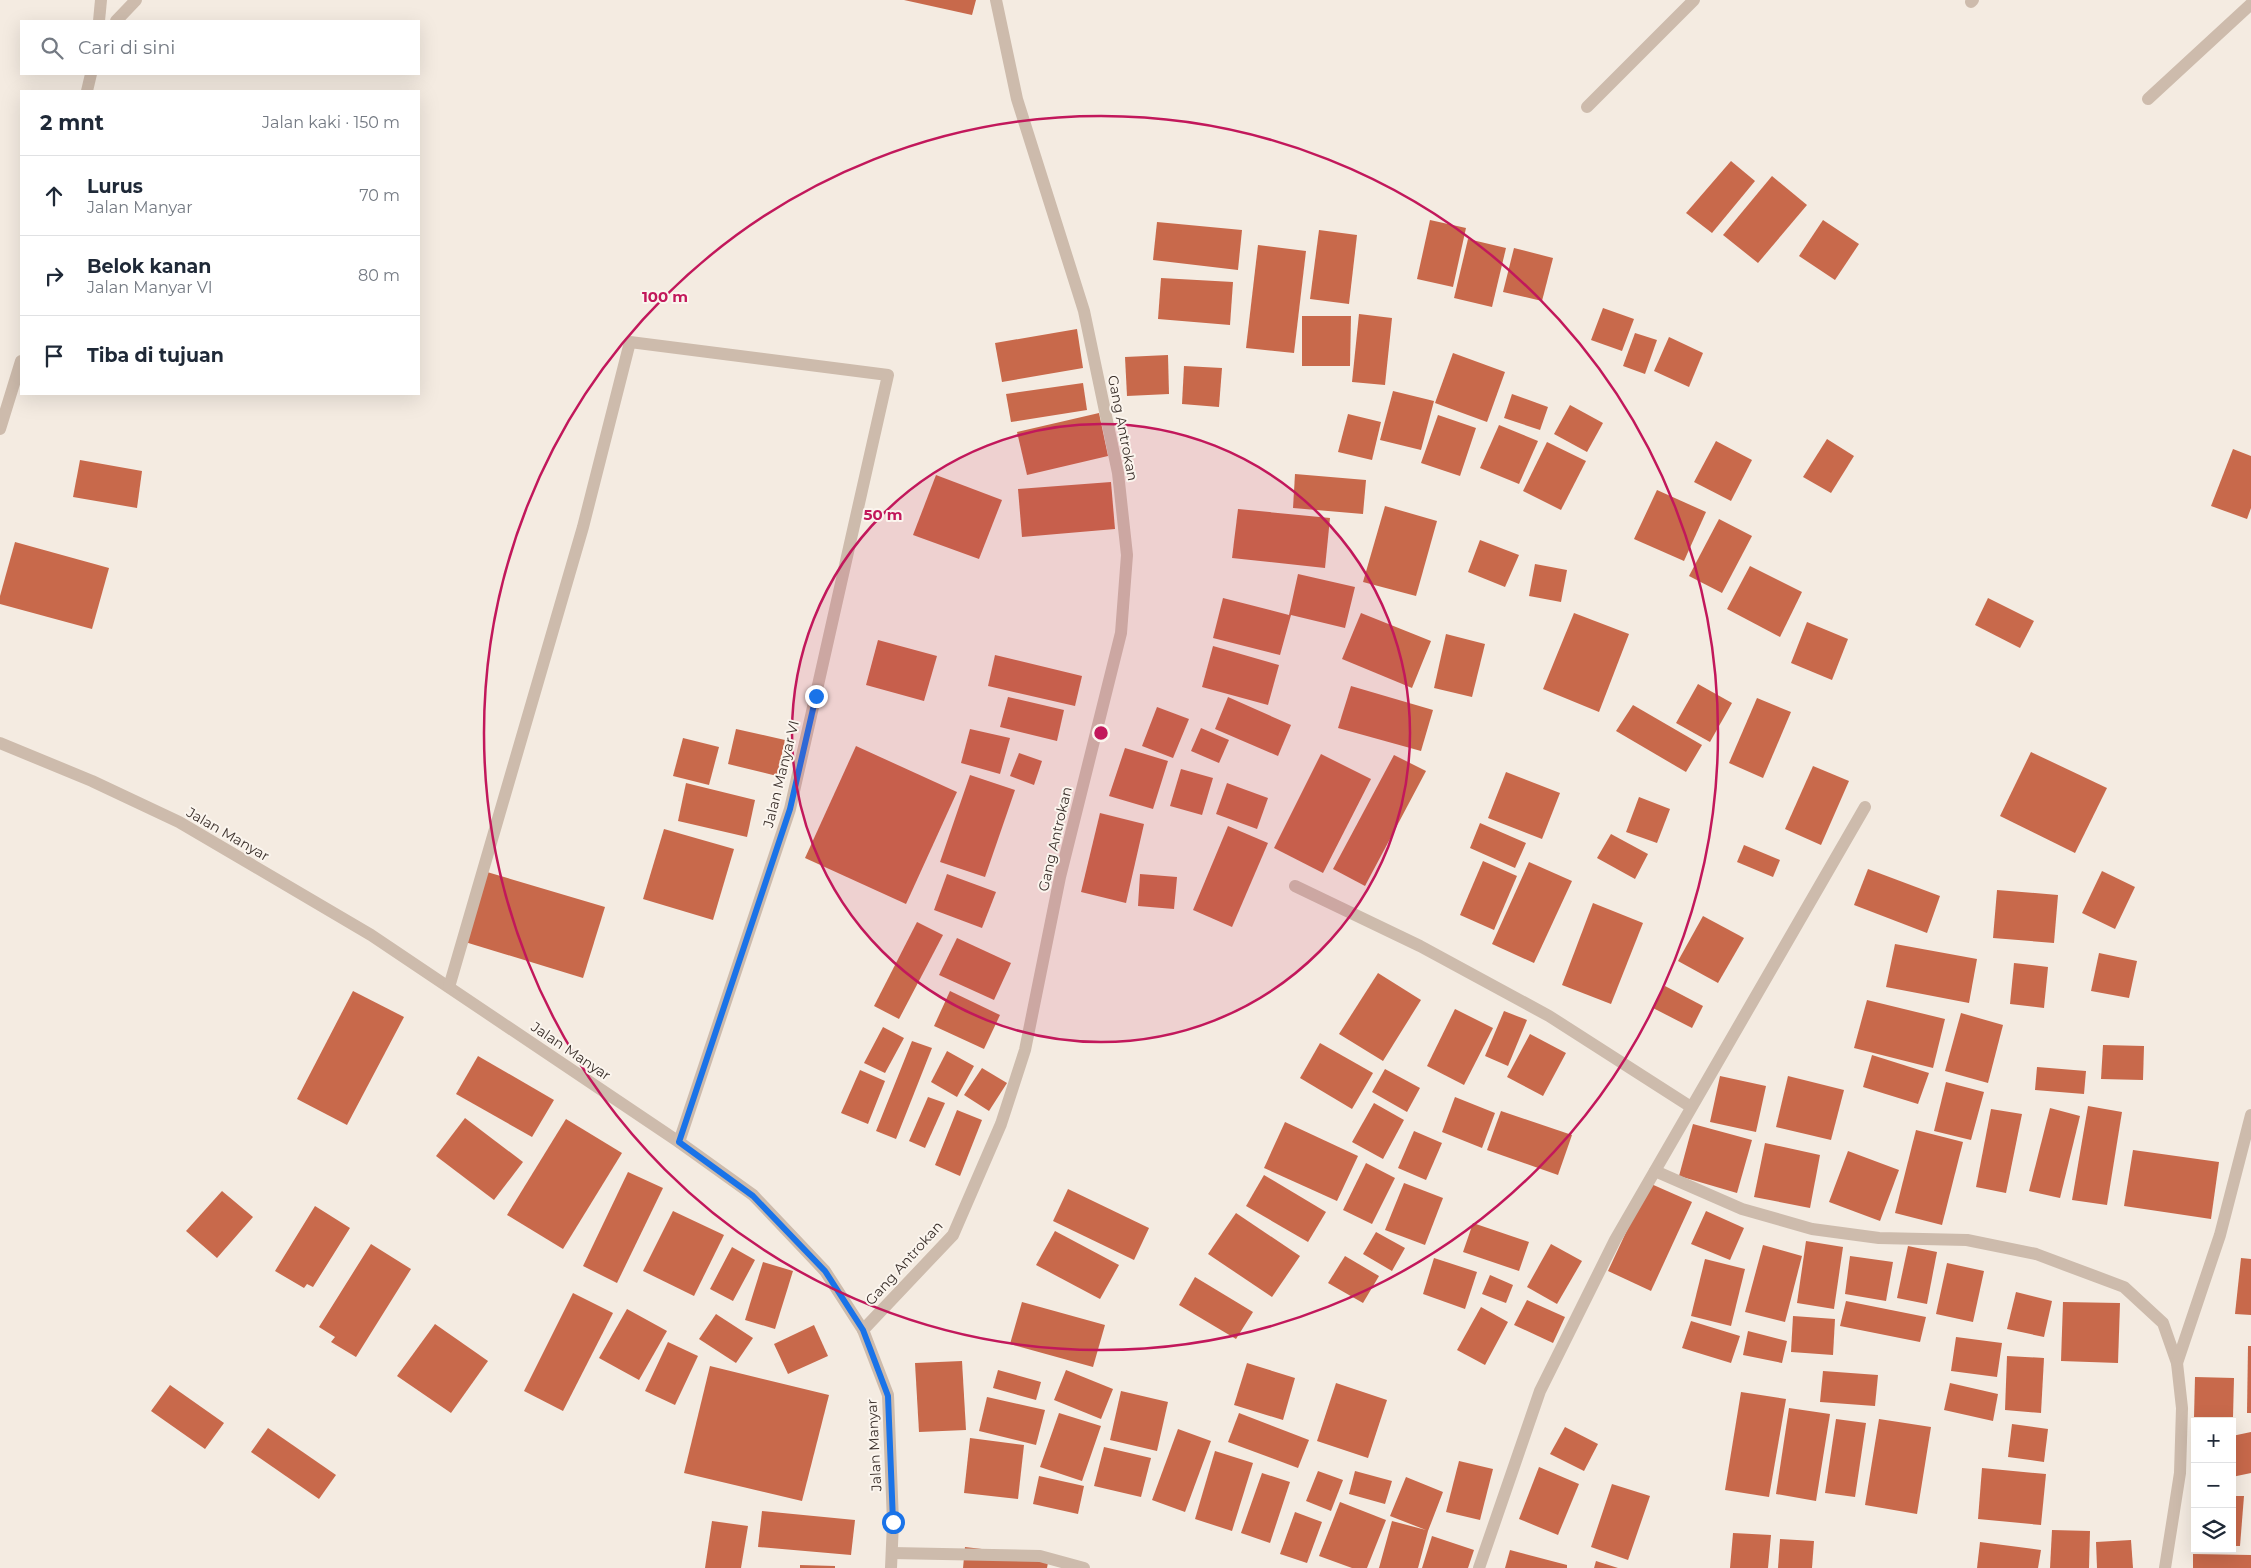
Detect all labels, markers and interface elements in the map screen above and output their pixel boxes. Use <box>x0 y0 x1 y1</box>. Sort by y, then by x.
search box <box>20 20 420 75</box>
icon: search <box>38 34 66 62</box>
text: Cari di sini <box>78 36 175 59</box>
text: 2 mnt <box>40 110 104 135</box>
text: Jalan kaki · 150 m <box>262 113 400 132</box>
text: Lurus <box>87 175 143 198</box>
icon: ahead <box>40 182 68 210</box>
text: 70 m <box>359 186 400 205</box>
text: Jalan Manyar <box>87 198 193 217</box>
text: Belok kanan <box>87 255 211 278</box>
icon: right <box>40 262 68 290</box>
text: 80 m <box>358 266 400 285</box>
text: Jalan Manyar VI <box>87 278 213 297</box>
text: 100 m <box>642 287 688 306</box>
icon: arrive <box>40 342 68 370</box>
text: Tiba di tujuan <box>87 344 224 367</box>
street label: Gang Antrokan <box>1104 374 1142 482</box>
text: 50 m <box>863 505 903 524</box>
route end <box>805 685 828 708</box>
street label: Jalan Manyar VI <box>759 719 803 830</box>
centre of rings <box>1092 724 1110 742</box>
street label: Gang Antrokan <box>1034 785 1076 893</box>
street label: Jalan Manyar <box>183 803 273 865</box>
street label: Jalan Manyar <box>527 1017 615 1085</box>
street label: Gang Antrokan <box>861 1217 947 1309</box>
street label: Jalan Manyar <box>863 1398 885 1493</box>
map controls <box>2191 1418 2236 1553</box>
button: + <box>2191 1418 2236 1463</box>
button: − <box>2191 1463 2236 1508</box>
button: layers <box>2191 1508 2236 1553</box>
route start <box>882 1511 905 1534</box>

